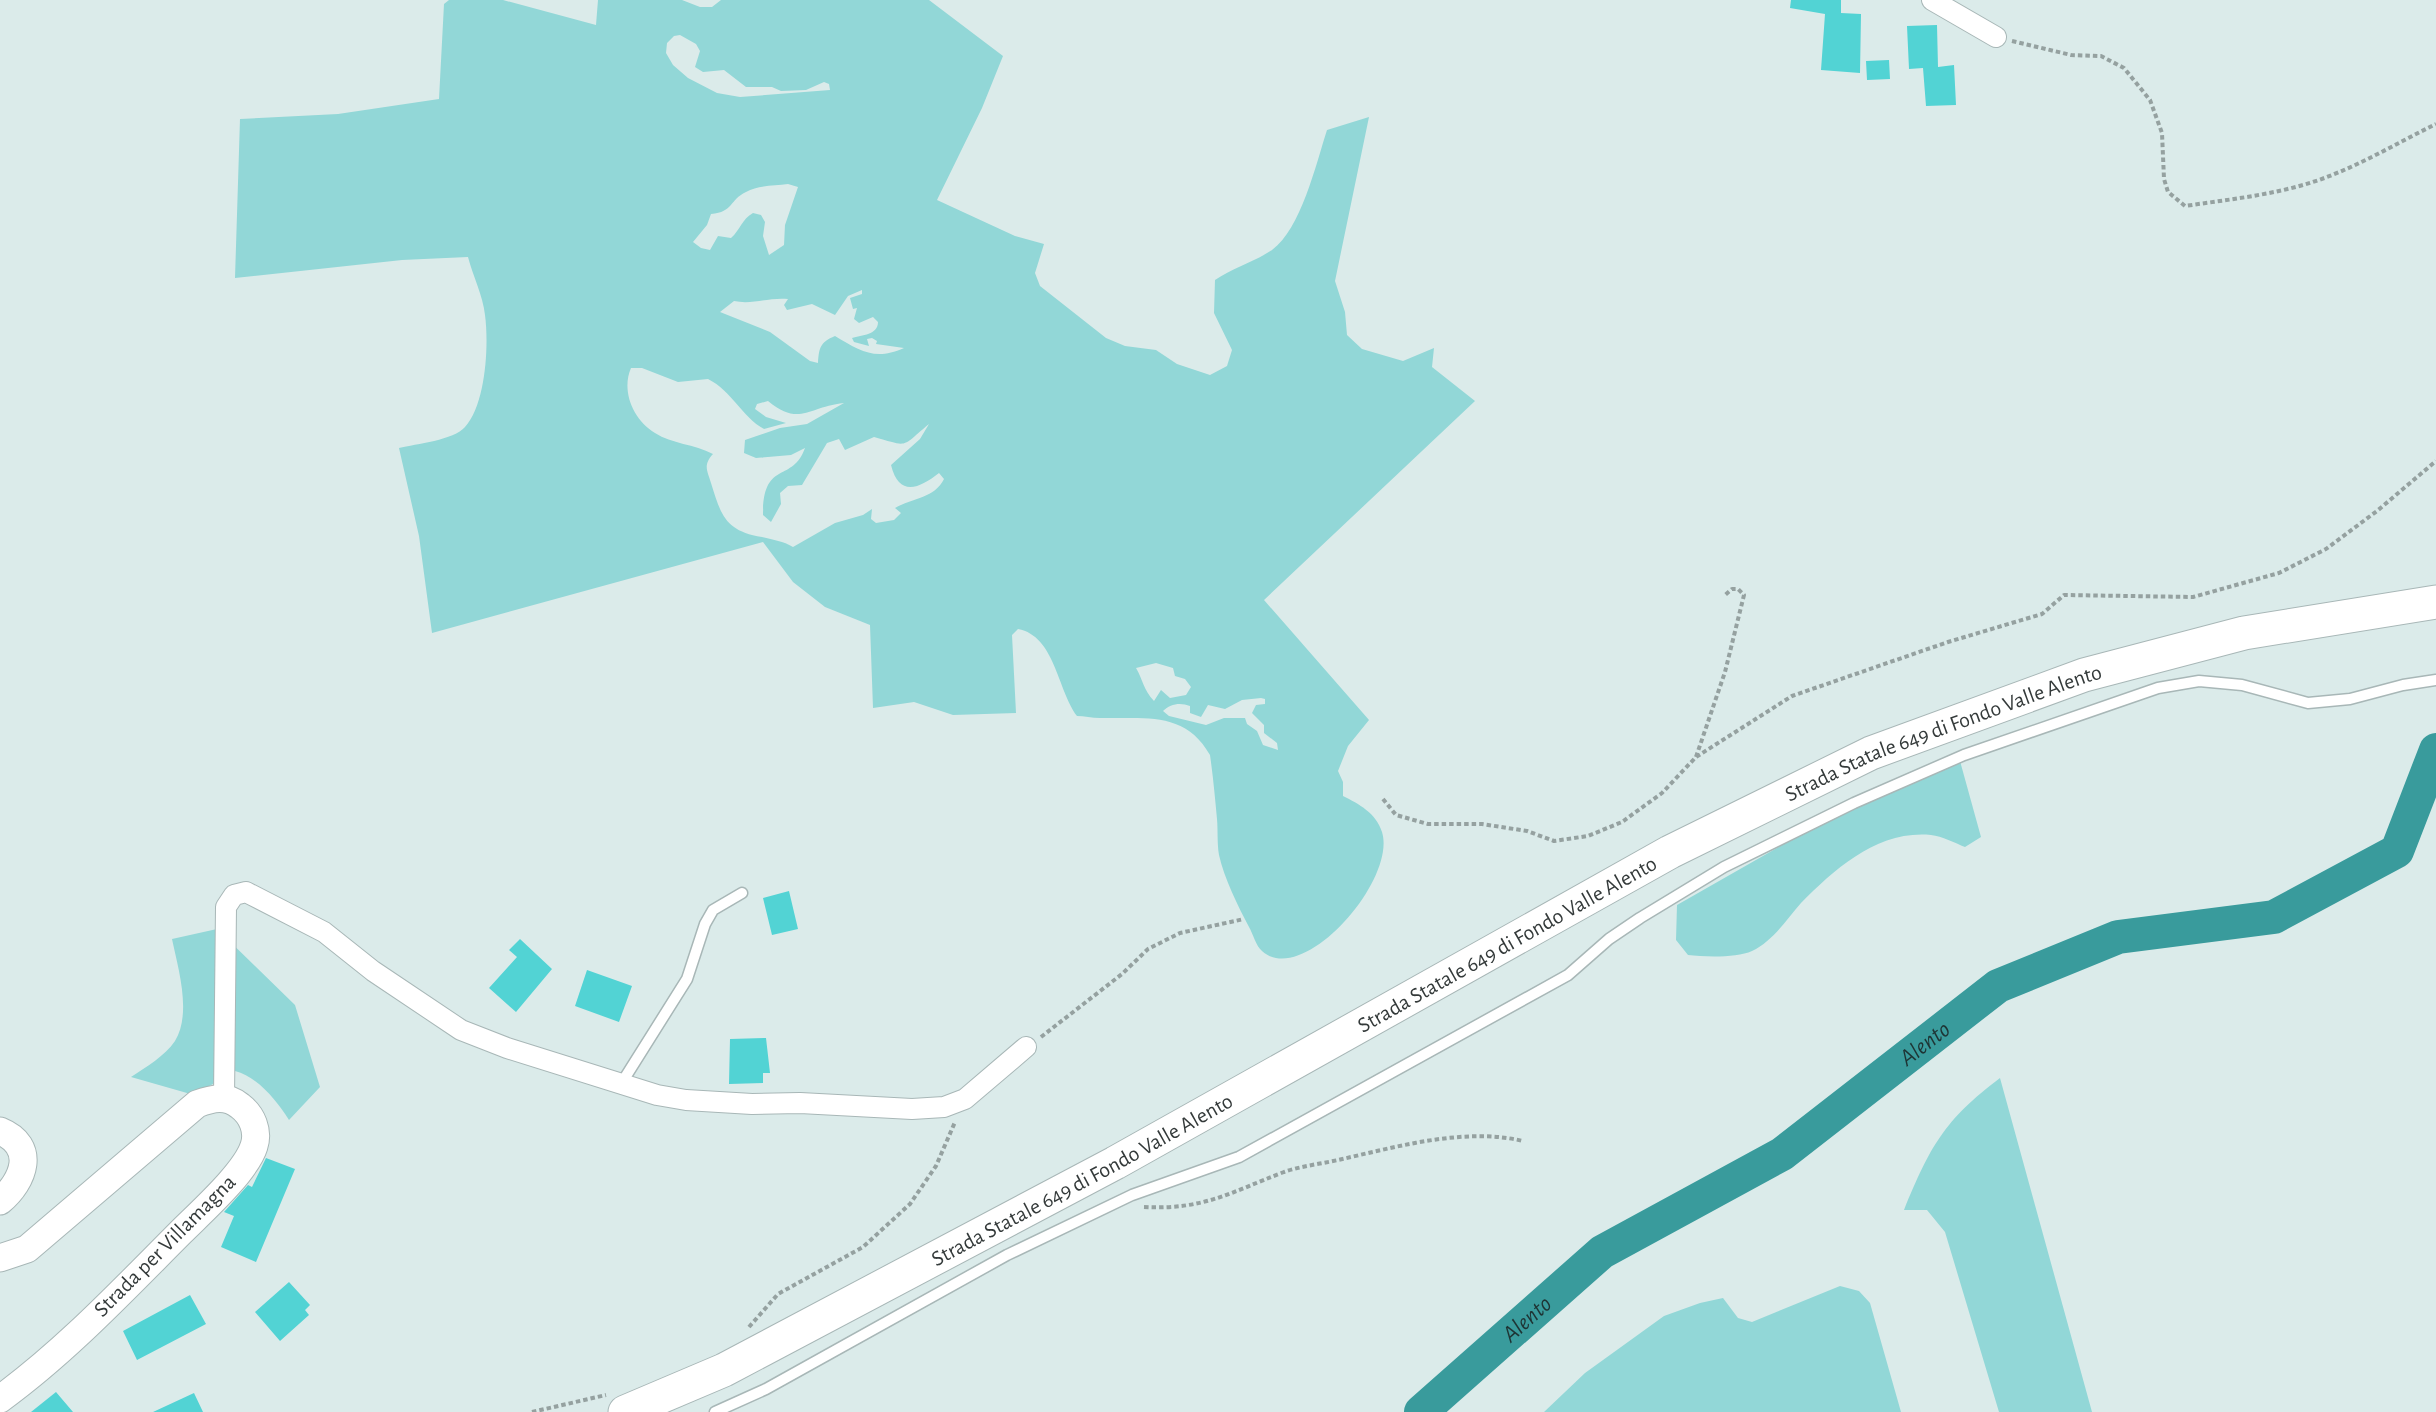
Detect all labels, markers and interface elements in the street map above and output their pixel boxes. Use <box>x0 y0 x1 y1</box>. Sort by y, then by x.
street label: Strada Statale 649 di Fondo Valle Alento <box>1782 661 2104 806</box>
street label: Strada Statale 649 di Fondo Valle Alento <box>1354 852 1660 1037</box>
water label: Alento <box>1895 1017 1955 1071</box>
street label: Strada Statale 649 di Fondo Valle Alento <box>928 1090 1236 1270</box>
street label: Strada per Villamagna <box>90 1171 240 1321</box>
water label: Alento <box>1497 1292 1557 1348</box>

